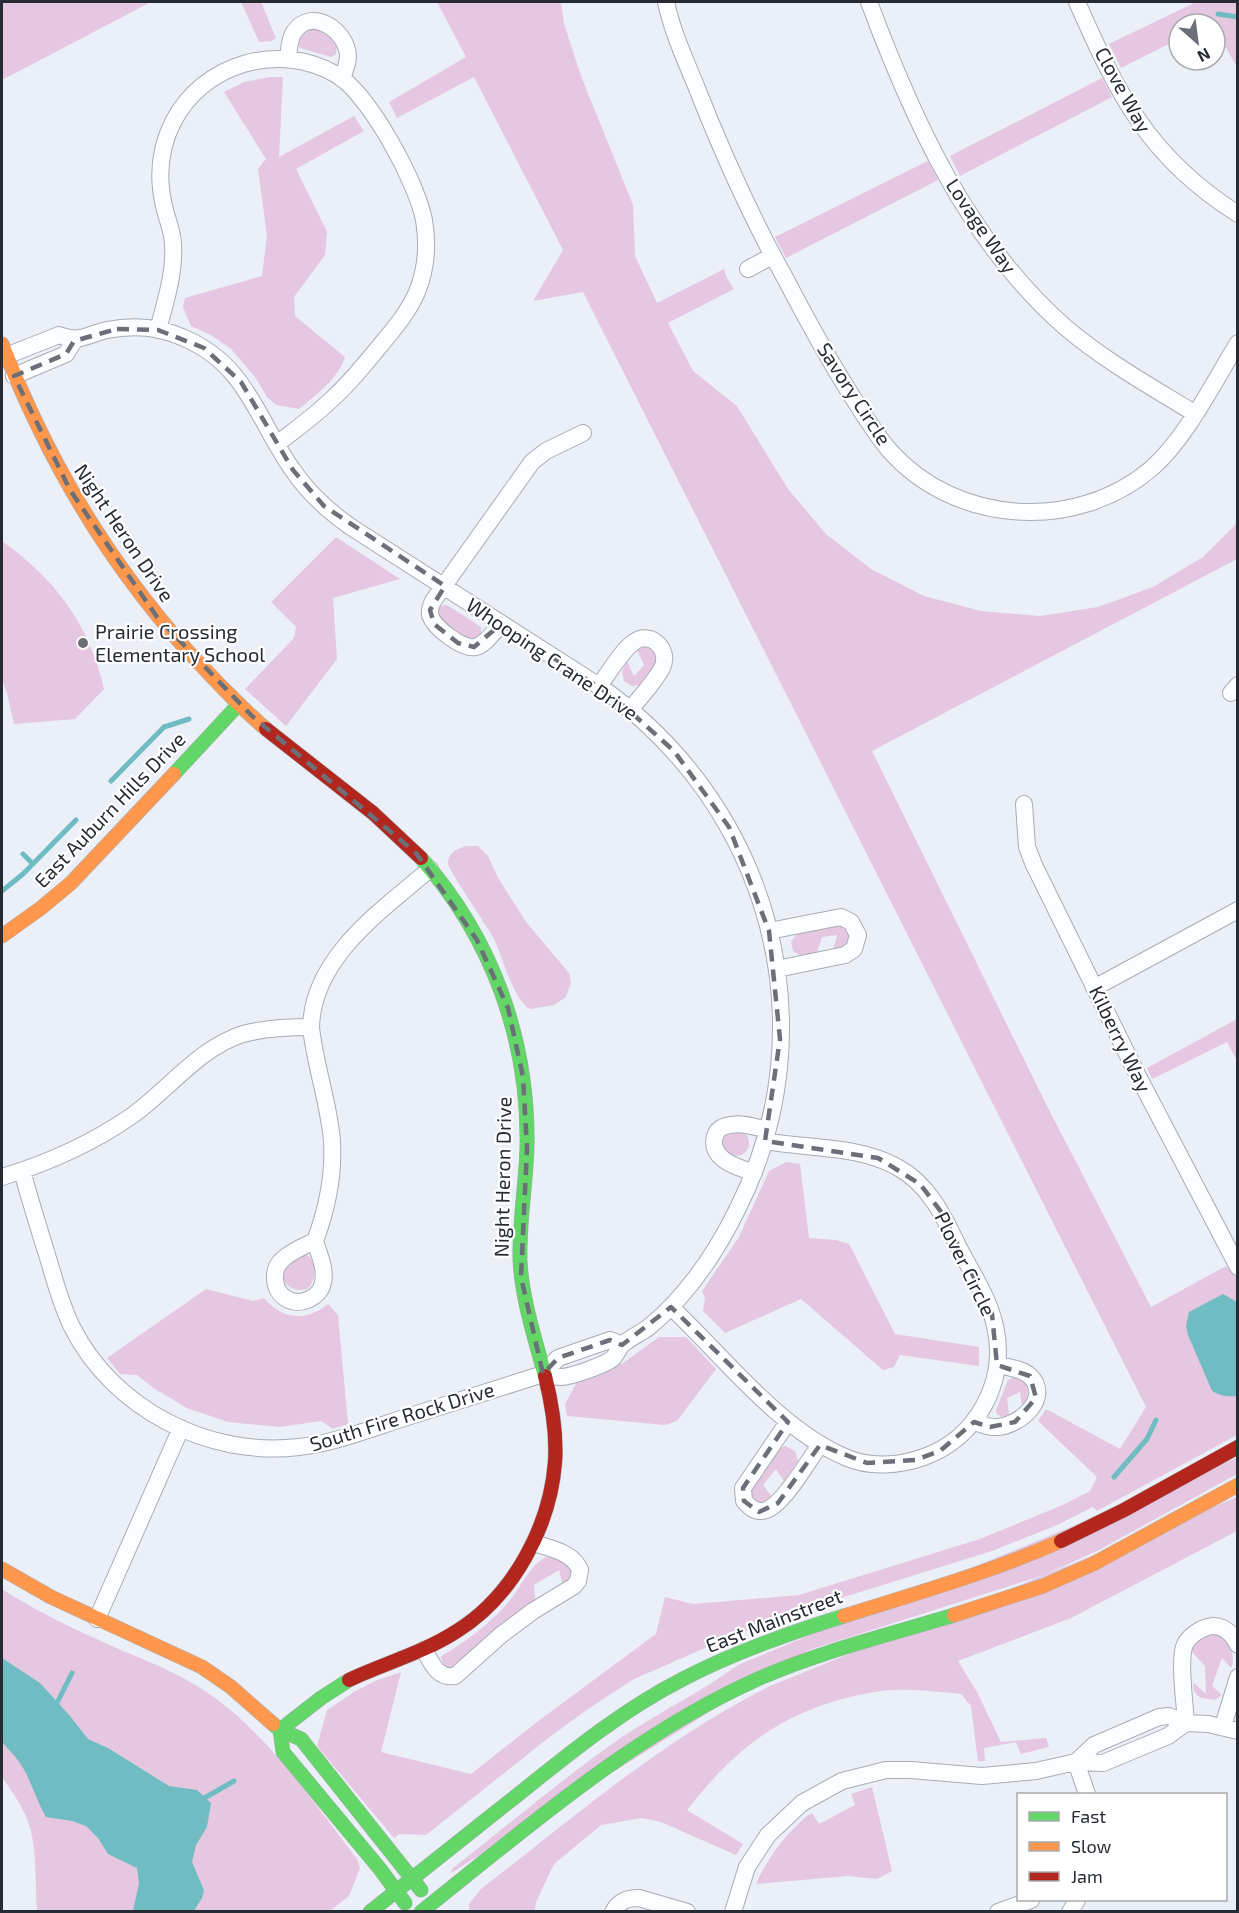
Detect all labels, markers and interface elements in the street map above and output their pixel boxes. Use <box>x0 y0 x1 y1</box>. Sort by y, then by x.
north arrow <box>1167 12 1227 72</box>
street label: Clove Way <box>1091 42 1157 137</box>
text: N <box>1195 45 1214 67</box>
street label: Lovage Way <box>941 173 1023 278</box>
street label: Savory Circle <box>813 338 897 449</box>
street label: Night Heron Drive <box>70 459 180 606</box>
street label: Whooping Crane Drive <box>462 592 643 725</box>
place label: Prairie Crossing Elementary School <box>95 619 265 666</box>
marker: Prairie Crossing Elementary School <box>76 636 90 650</box>
street label: East Auburn Hills Drive <box>29 727 190 892</box>
street label: Kilberry Way <box>1085 981 1157 1096</box>
street label: Night Heron Drive <box>489 1096 515 1258</box>
street label: Plover Circle <box>930 1208 1001 1320</box>
street label: South Fire Rock Drive <box>307 1377 497 1456</box>
street label: East Mainstreet <box>702 1583 846 1657</box>
legend <box>1017 1793 1227 1901</box>
text: Fast <box>1071 1805 1106 1827</box>
text: Slow <box>1071 1835 1112 1857</box>
text: Jam <box>1071 1865 1103 1887</box>

